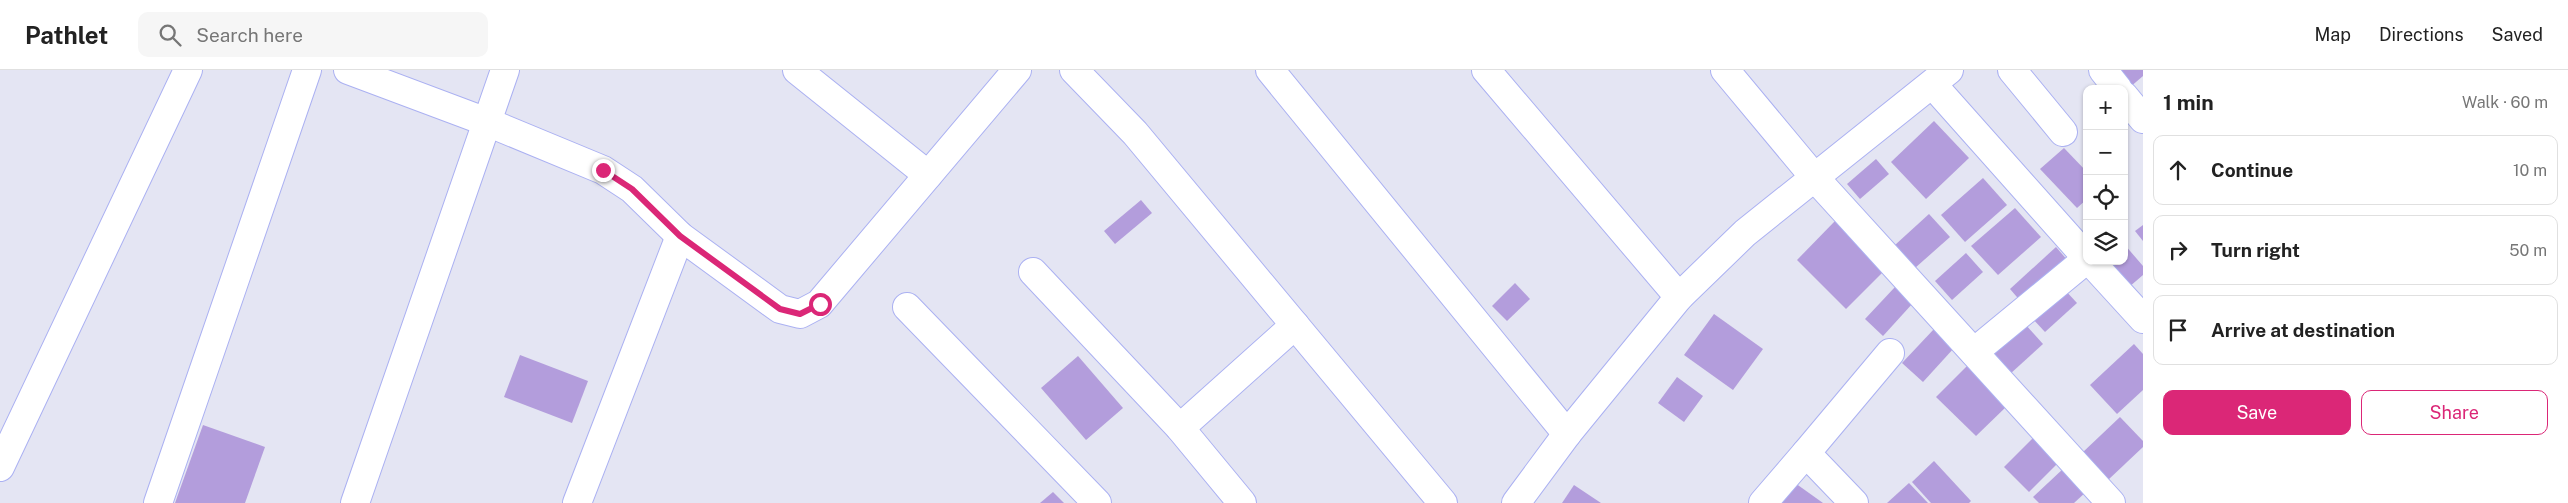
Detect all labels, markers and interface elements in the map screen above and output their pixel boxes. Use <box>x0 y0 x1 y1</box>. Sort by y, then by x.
search box <box>138 12 488 57</box>
text: Pathlet <box>25 21 108 49</box>
icon: search <box>156 21 184 49</box>
text: Search here <box>196 24 303 46</box>
text: Map <box>2314 24 2351 45</box>
text: Directions <box>2379 24 2464 45</box>
text: Saved <box>2492 24 2543 45</box>
map controls <box>2083 85 2128 265</box>
button: + <box>2083 85 2128 130</box>
text: 1 min <box>2163 90 2214 115</box>
text: Walk · 60 m <box>2462 93 2548 112</box>
button: − <box>2083 130 2128 175</box>
icon: ahead <box>2164 156 2192 184</box>
route end <box>592 159 615 182</box>
text: Continue <box>2211 159 2293 181</box>
text: 10 m <box>2513 161 2547 180</box>
button: locate <box>2083 175 2128 220</box>
button: layers <box>2083 220 2128 265</box>
icon: right <box>2164 236 2192 264</box>
text: Turn right <box>2211 239 2300 261</box>
text: 50 m <box>2509 241 2547 260</box>
route start <box>809 293 832 316</box>
icon: arrive <box>2164 316 2192 344</box>
text: Arrive at destination <box>2211 319 2395 341</box>
button: Save <box>2163 390 2351 435</box>
button: Share <box>2361 390 2548 435</box>

